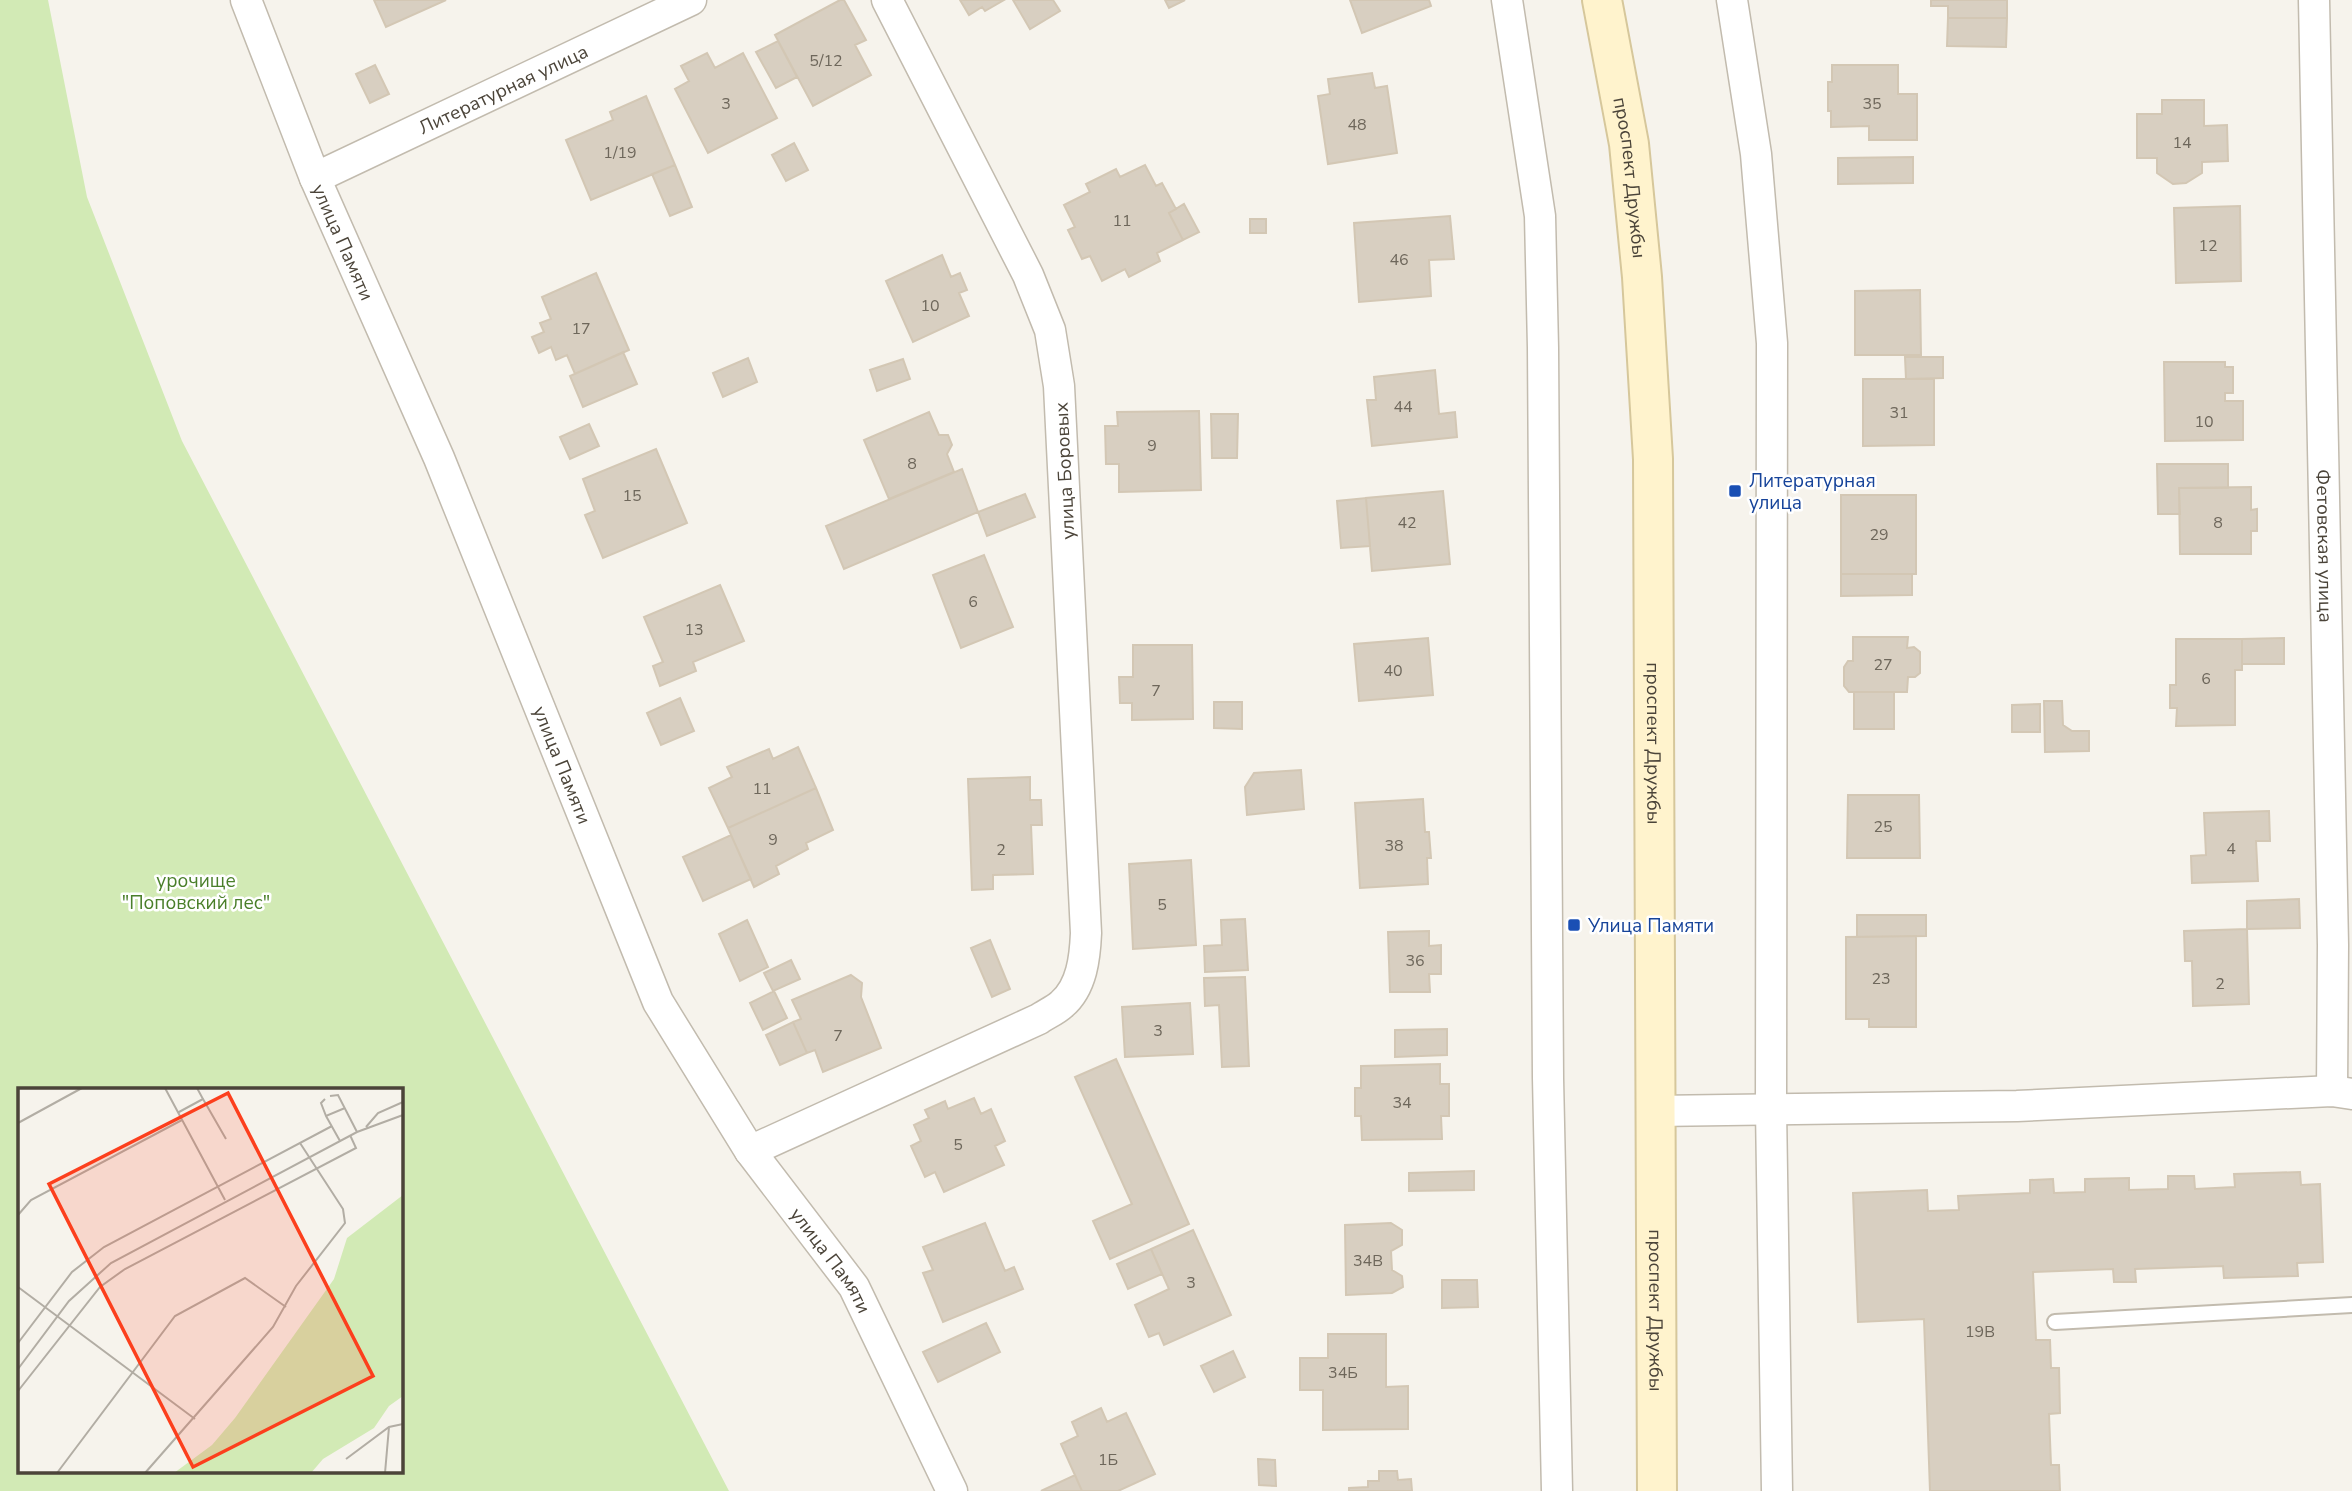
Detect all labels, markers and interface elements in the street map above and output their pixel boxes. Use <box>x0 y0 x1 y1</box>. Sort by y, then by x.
street label: Литературная улица <box>414 39 592 141</box>
house number: 5/12 <box>809 50 843 72</box>
house number: 3 <box>721 93 731 115</box>
house number: 35 <box>1862 93 1882 115</box>
street label: проспект Дружбы <box>1606 95 1652 260</box>
house number: 48 <box>1347 114 1367 136</box>
house number: 14 <box>2172 132 2192 154</box>
house number: 1/19 <box>603 142 637 164</box>
street label: улица Памяти <box>305 180 380 305</box>
house number: 11 <box>1112 210 1132 232</box>
house number: 12 <box>2198 235 2218 257</box>
house number: 46 <box>1389 249 1409 271</box>
house number: 10 <box>920 295 940 317</box>
house number: 17 <box>571 318 591 340</box>
house number: 44 <box>1393 396 1413 418</box>
street label: улица Боровых <box>1048 402 1082 540</box>
house number: 31 <box>1889 402 1909 424</box>
house number: 10 <box>2194 411 2214 433</box>
house number: 9 <box>1147 435 1157 457</box>
house number: 8 <box>907 453 917 475</box>
place label: Литературная улица <box>1749 468 1876 516</box>
street label: Фетовская улица <box>2309 469 2339 623</box>
marker: Литературная улица <box>1727 483 1743 499</box>
house number: 15 <box>622 485 642 507</box>
house number: 42 <box>1397 512 1417 534</box>
house number: 8 <box>2213 512 2223 534</box>
house number: 29 <box>1869 524 1889 546</box>
house number: 6 <box>968 591 978 613</box>
house number: 13 <box>684 619 704 641</box>
house number: 27 <box>1873 654 1893 676</box>
house number: 40 <box>1383 660 1403 682</box>
street label: проспект Дружбы <box>1640 662 1666 825</box>
house number: 6 <box>2201 668 2211 690</box>
house number: 7 <box>1151 680 1161 702</box>
street label: улица Памяти <box>526 703 597 828</box>
house number: 11 <box>752 778 772 800</box>
house number: 25 <box>1873 816 1893 838</box>
house number: 9 <box>768 829 778 851</box>
house number: 38 <box>1384 835 1404 857</box>
house number: 4 <box>2226 838 2236 860</box>
house number: 2 <box>996 839 1006 861</box>
park label: урочище "Поповский лес" <box>122 868 270 916</box>
house number: 5 <box>1157 894 1167 916</box>
place label: Улица Памяти <box>1587 913 1714 939</box>
marker: Улица Памяти <box>1566 917 1582 933</box>
house number: 36 <box>1405 950 1425 972</box>
house number: 23 <box>1871 968 1891 990</box>
house number: 2 <box>2215 973 2225 995</box>
house number: 3 <box>1153 1020 1163 1042</box>
house number: 7 <box>833 1025 843 1047</box>
inset map <box>18 1088 402 1474</box>
house number: 34 <box>1392 1092 1412 1114</box>
house number: 5 <box>953 1134 963 1156</box>
street label: улица Памяти <box>784 1202 877 1318</box>
street label: проспект Дружбы <box>1642 1229 1669 1392</box>
house number: 34В <box>1353 1250 1383 1272</box>
house number: 3 <box>1186 1272 1196 1294</box>
house number: 19В <box>1965 1321 1995 1343</box>
house number: 34Б <box>1328 1362 1358 1384</box>
house number: 1Б <box>1098 1449 1118 1471</box>

